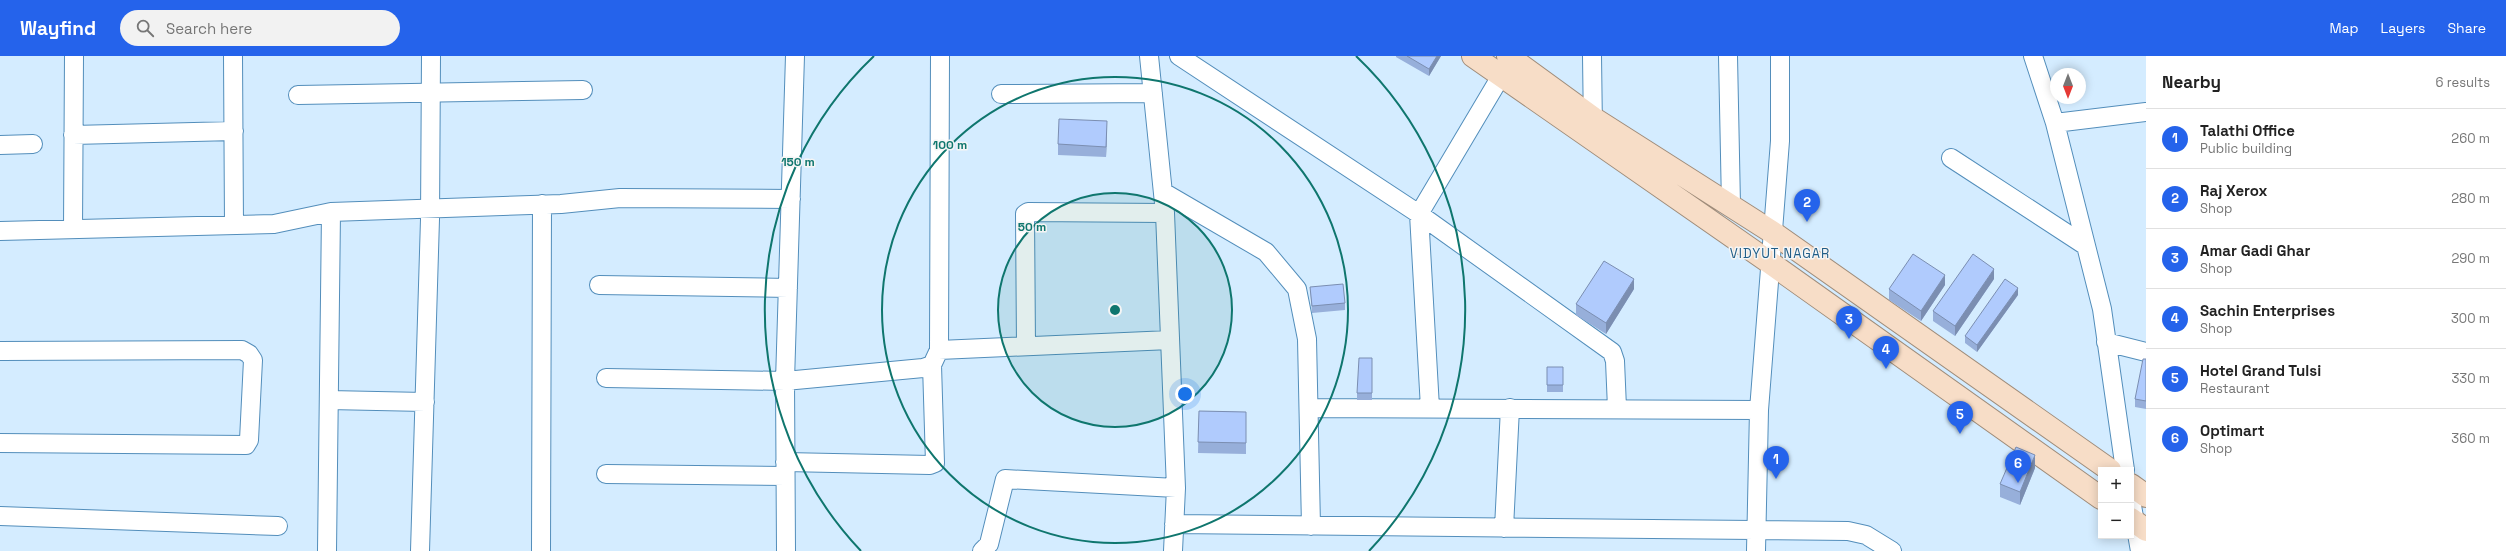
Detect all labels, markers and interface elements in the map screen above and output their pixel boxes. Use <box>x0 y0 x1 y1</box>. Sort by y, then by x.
search box <box>120 10 400 46</box>
text: Wayfind <box>20 16 96 41</box>
icon: search <box>134 17 156 39</box>
text: Search here <box>166 19 252 38</box>
text: Map <box>2329 19 2359 37</box>
text: Layers <box>2381 19 2425 37</box>
text: Share <box>2447 19 2486 37</box>
north arrow <box>2050 68 2086 104</box>
text: Nearby <box>2162 71 2221 93</box>
text: 6 results <box>2436 74 2490 91</box>
text: Talathi Office <box>2200 121 2295 140</box>
text: 1 <box>2172 130 2178 147</box>
text: 260 m <box>2451 130 2490 147</box>
text: 100 m <box>933 137 967 153</box>
text: Public building <box>2200 140 2292 157</box>
text: 150 m <box>781 154 815 170</box>
text: Raj Xerox <box>2200 181 2267 200</box>
pin: 2 <box>1794 189 1820 222</box>
text: 2 <box>2171 190 2179 207</box>
text: 280 m <box>2451 190 2490 207</box>
text: Shop <box>2200 200 2232 217</box>
text: 50 m <box>1018 219 1046 235</box>
text: Amar Gadi Ghar <box>2200 241 2310 260</box>
district label: VIDYUT NAGAR <box>1730 245 1830 262</box>
text: 3 <box>2171 250 2179 267</box>
text: 290 m <box>2451 250 2490 267</box>
text: Shop <box>2200 260 2232 277</box>
text: Sachin Enterprises <box>2200 301 2335 320</box>
centre of rings <box>1108 303 1122 317</box>
pin: 3 <box>1836 306 1862 339</box>
text: 4 <box>2171 310 2179 327</box>
text: 300 m <box>2451 310 2490 327</box>
text: Shop <box>2200 320 2232 337</box>
pin: 4 <box>1873 336 1899 369</box>
text: Hotel Grand Tulsi <box>2200 361 2321 380</box>
text: 5 <box>2171 370 2179 387</box>
text: 330 m <box>2451 370 2490 387</box>
text: Restaurant <box>2200 380 2270 397</box>
your location <box>1175 384 1195 404</box>
pin: 5 <box>1947 401 1973 434</box>
text: Optimart <box>2200 421 2265 440</box>
text: 6 <box>2171 430 2179 447</box>
text: 360 m <box>2451 430 2490 447</box>
text: Shop <box>2200 440 2232 457</box>
pin: 1 <box>1763 446 1789 479</box>
pin: 6 <box>2005 450 2031 483</box>
map controls <box>2098 467 2134 539</box>
button: + <box>2098 467 2134 503</box>
button: − <box>2098 503 2134 539</box>

